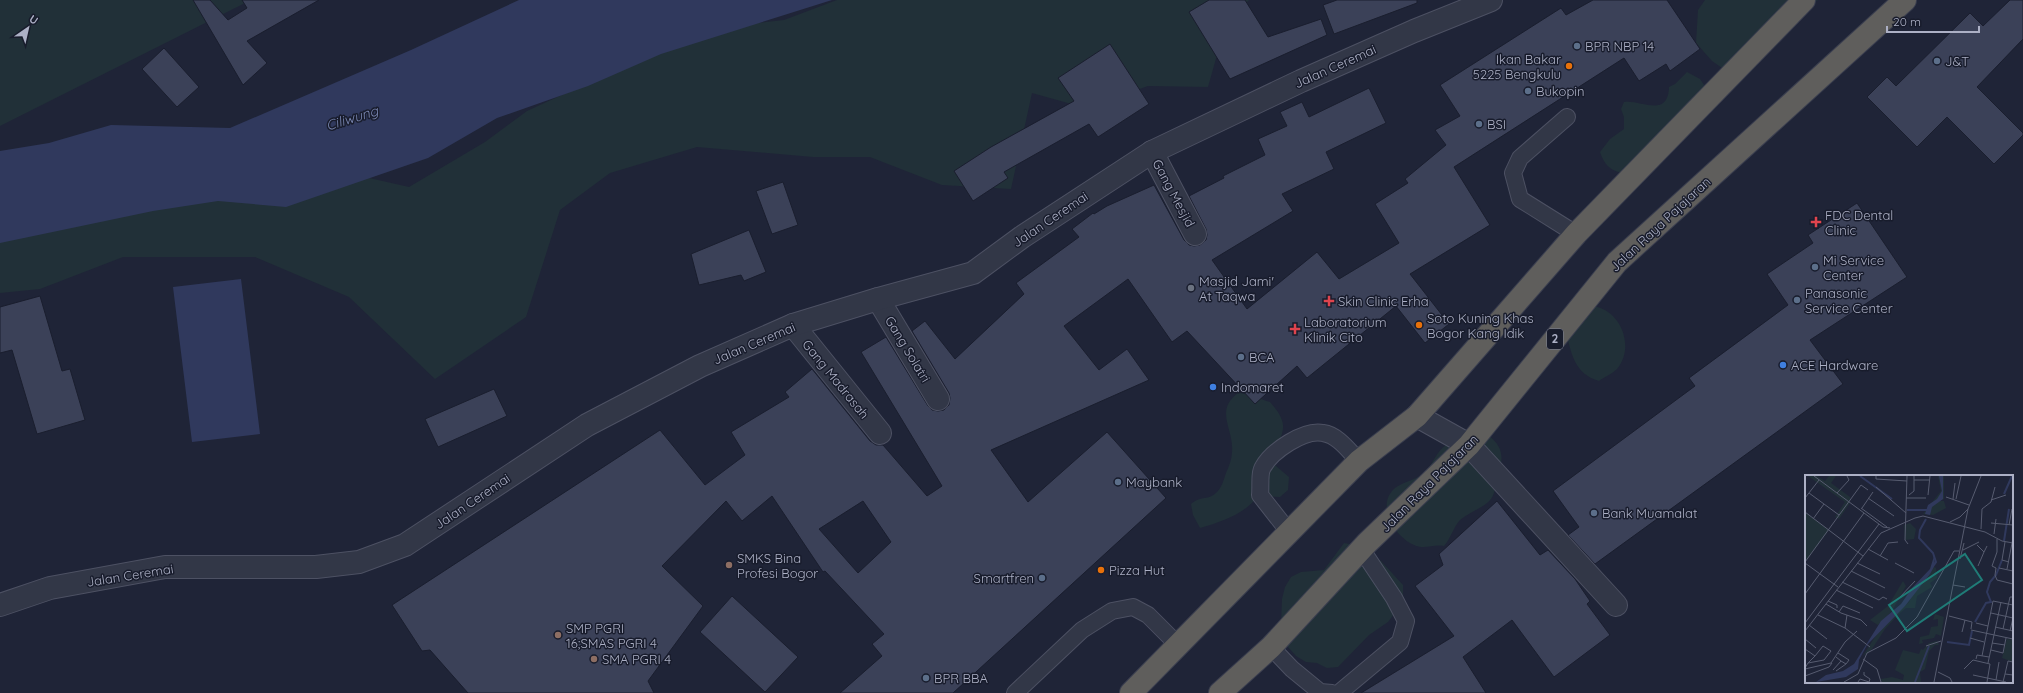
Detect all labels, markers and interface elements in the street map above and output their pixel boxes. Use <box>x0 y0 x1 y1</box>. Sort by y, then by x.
north arrow <box>8 8 48 48</box>
scale bar <box>1887 8 1979 34</box>
text: U <box>26 12 41 28</box>
text: 20 m <box>1893 14 1921 29</box>
place label: BPR NBP 14 <box>1585 38 1654 54</box>
street label: Jalan Ceremai <box>1292 41 1378 91</box>
marker: BPR NBP 14 <box>1572 41 1582 51</box>
place label: Ikan Bakar 5225 Bengkulu <box>1473 51 1561 82</box>
place label: J&T <box>1945 53 1969 69</box>
marker: J&T <box>1932 56 1942 66</box>
marker: Ikan Bakar 5225 Bengkulu <box>1564 61 1574 71</box>
place label: Bukopin <box>1536 83 1585 99</box>
marker: Bukopin <box>1523 86 1533 96</box>
water label: Ciliwung <box>324 101 381 134</box>
place label: BSI <box>1487 116 1506 132</box>
marker: BSI <box>1474 119 1484 129</box>
street label: Gang Mesjid <box>1149 156 1199 230</box>
street label: Jalan Raya Pajajaran <box>1607 173 1713 275</box>
street label: Jalan Ceremai <box>1009 188 1091 250</box>
place label: FDC Dental Clinic <box>1825 207 1893 238</box>
marker: FDC Dental Clinic <box>1810 216 1822 228</box>
place label: Mi Service Center <box>1823 252 1884 283</box>
marker: Mi Service Center <box>1810 262 1820 272</box>
place label: Masjid Jami' At Taqwa <box>1199 273 1274 304</box>
marker: Masjid Jami' At Taqwa <box>1186 283 1196 293</box>
place label: Panasonic Service Center <box>1805 285 1893 316</box>
place label: Skin Clinic Erha <box>1338 293 1429 309</box>
marker: Skin Clinic Erha <box>1323 295 1335 307</box>
marker: Panasonic Service Center <box>1792 295 1802 305</box>
place label: Soto Kuning Khas Bogor Kang Idik <box>1427 310 1534 341</box>
street label: Gang Solatri <box>882 313 934 385</box>
place label: Laboratorium Klinik Cito <box>1304 314 1387 345</box>
street label: Jalan Ceremai <box>711 319 797 367</box>
marker: Soto Kuning Khas Bogor Kang Idik <box>1414 320 1424 330</box>
marker: Laboratorium Klinik Cito <box>1289 323 1301 335</box>
road number: 2 <box>1547 329 1563 349</box>
street label: Gang Madrasah <box>799 336 873 422</box>
place label: BCA <box>1249 349 1275 365</box>
marker: BCA <box>1236 352 1246 362</box>
place label: ACE Hardware <box>1791 357 1878 373</box>
marker: ACE Hardware <box>1778 360 1788 370</box>
place label: Indomaret <box>1221 379 1284 395</box>
marker: Indomaret <box>1208 382 1218 392</box>
street label: Jalan Raya Pajajaran <box>1377 431 1481 535</box>
street label: Jalan Ceremai <box>431 470 513 532</box>
place label: Maybank <box>1126 474 1182 490</box>
inset map <box>1805 475 2013 683</box>
marker: Maybank <box>1113 477 1123 487</box>
place label: Bank Muamalat <box>1602 505 1697 521</box>
marker: Bank Muamalat <box>1589 508 1599 518</box>
place label: SMKS Bina Profesi Bogor <box>737 550 818 581</box>
street label: Jalan Ceremai <box>85 560 175 590</box>
marker: SMKS Bina Profesi Bogor <box>724 560 734 570</box>
place label: Pizza Hut <box>1109 562 1165 578</box>
marker: Pizza Hut <box>1096 565 1106 575</box>
place label: Smartfren <box>974 570 1034 586</box>
marker: Smartfren <box>1037 573 1047 583</box>
place label: SMP PGRI 16;SMAS PGRI 4 <box>566 620 657 651</box>
marker: SMP PGRI 16;SMAS PGRI 4 <box>553 630 563 640</box>
place label: SMA PGRI 4 <box>602 651 671 667</box>
marker: SMA PGRI 4 <box>589 654 599 664</box>
place label: BPR BBA <box>934 670 988 686</box>
marker: BPR BBA <box>921 673 931 683</box>

